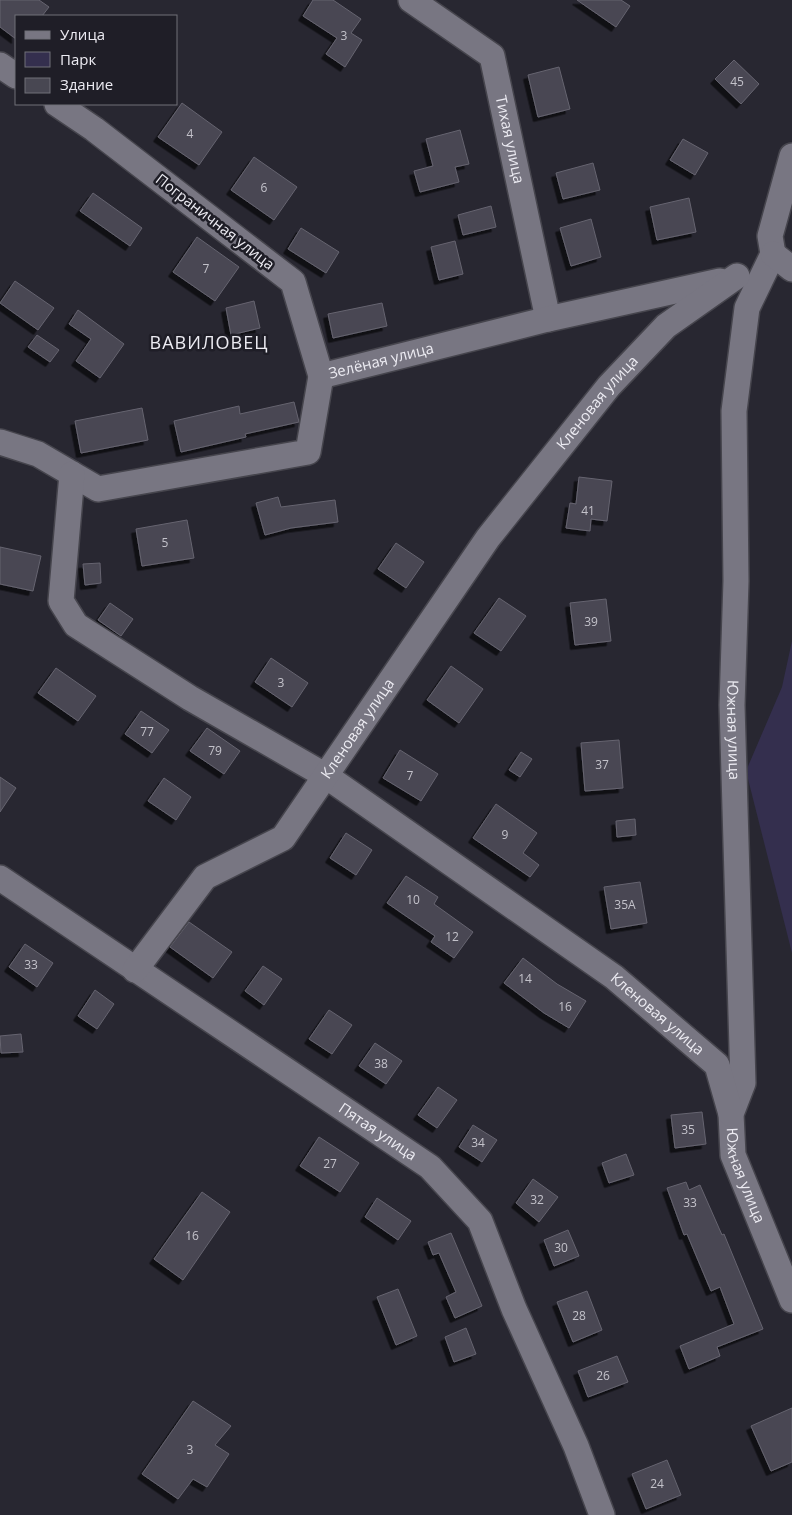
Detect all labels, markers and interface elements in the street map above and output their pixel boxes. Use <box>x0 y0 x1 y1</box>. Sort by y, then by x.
legend <box>15 15 178 105</box>
text: Улица <box>60 24 105 44</box>
house number: 3 <box>341 27 348 44</box>
text: Парк <box>60 49 96 69</box>
house number: 45 <box>730 73 744 90</box>
text: Здание <box>60 74 113 94</box>
street label: Тихая улица <box>492 94 530 185</box>
house number: 4 <box>187 125 194 142</box>
street label: Пограничная улица <box>152 169 279 274</box>
house number: 6 <box>261 179 268 196</box>
house number: 7 <box>203 260 210 277</box>
district label: ВАВИЛОВЕЦ <box>150 330 268 354</box>
street label: Зелёная улица <box>326 337 436 383</box>
street label: Кленовая улица <box>551 351 642 453</box>
house number: 41 <box>581 502 595 519</box>
house number: 5 <box>162 534 169 551</box>
house number: 39 <box>584 613 598 630</box>
house number: 3 <box>278 674 285 691</box>
street label: Кленовая улица <box>316 674 398 782</box>
street label: Южная улица <box>723 680 745 780</box>
house number: 77 <box>140 723 154 740</box>
house number: 79 <box>208 742 222 759</box>
house number: 37 <box>595 756 609 773</box>
house number: 7 <box>407 767 414 784</box>
house number: 9 <box>502 826 509 843</box>
house number: 10 <box>406 891 420 908</box>
house number: 35А <box>614 896 636 913</box>
house number: 12 <box>445 928 459 945</box>
house number: 33 <box>24 956 38 973</box>
street label: Кленовая улица <box>607 967 709 1059</box>
house number: 14 <box>518 970 532 987</box>
house number: 16 <box>558 998 572 1015</box>
house number: 38 <box>374 1055 388 1072</box>
street label: Пятая улица <box>335 1098 421 1164</box>
house number: 35 <box>681 1121 695 1138</box>
street label: Южная улица <box>723 1127 771 1226</box>
house number: 34 <box>471 1134 485 1151</box>
house number: 27 <box>323 1155 337 1172</box>
house number: 32 <box>530 1191 544 1208</box>
house number: 33 <box>683 1194 697 1211</box>
house number: 16 <box>185 1227 199 1244</box>
house number: 30 <box>554 1239 568 1256</box>
house number: 28 <box>572 1307 586 1324</box>
house number: 26 <box>596 1367 610 1384</box>
house number: 3 <box>187 1441 194 1458</box>
house number: 24 <box>650 1475 664 1492</box>

